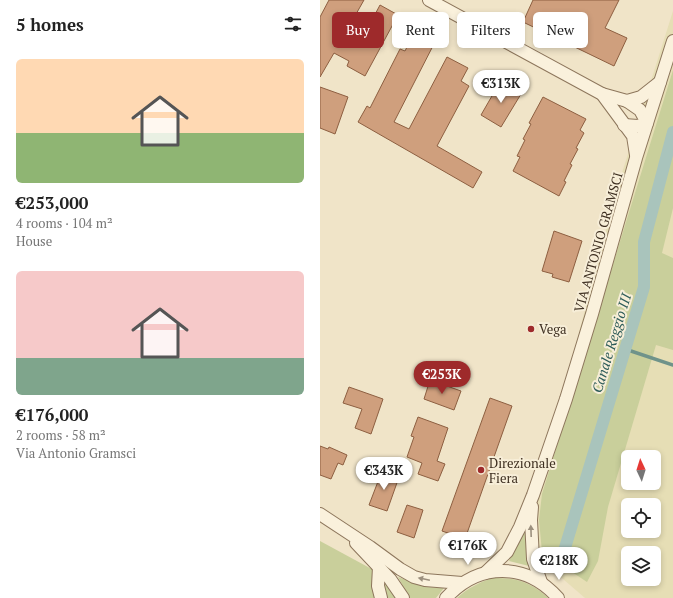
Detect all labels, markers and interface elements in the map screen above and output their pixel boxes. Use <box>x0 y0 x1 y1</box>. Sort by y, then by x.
chip: Buy <box>332 12 384 48</box>
chip: Rent <box>392 12 449 48</box>
chip: Filters <box>457 12 525 48</box>
chip: New <box>533 12 588 48</box>
text: 5 homes <box>16 13 84 36</box>
icon: filters <box>282 13 304 35</box>
pin: €313K <box>473 70 529 104</box>
text: €313K <box>482 74 520 92</box>
icon: home <box>124 85 196 157</box>
street label: VIA ANTONIO GRAMSCI <box>569 170 627 314</box>
text: €253,000 <box>16 191 88 214</box>
text: 4 rooms · 104 m² <box>16 214 113 232</box>
text: House <box>16 232 52 250</box>
water label: Canale Reggio III <box>587 290 635 395</box>
icon: home <box>124 297 196 369</box>
place label: Vega <box>539 320 567 338</box>
marker: Vega <box>526 324 536 334</box>
pin: €253K <box>414 361 470 395</box>
text: €253K <box>423 365 461 383</box>
text: €176,000 <box>16 403 88 426</box>
text: 2 rooms · 58 m² <box>16 426 106 444</box>
text: Via Antonio Gramsci <box>16 444 136 462</box>
north arrow <box>621 450 661 490</box>
map controls <box>621 450 661 586</box>
place label: Direzionale Fiera <box>489 454 556 487</box>
pin: €343K <box>356 457 412 491</box>
text: €343K <box>365 461 403 479</box>
marker: Direzionale Fiera <box>476 465 486 475</box>
button: locate <box>621 498 661 538</box>
one-way arrow <box>528 525 535 537</box>
pin: €176K <box>440 532 496 566</box>
text: €176K <box>449 536 487 554</box>
button: layers <box>621 546 661 586</box>
pin: €218K <box>531 547 587 581</box>
text: €218K <box>540 551 578 569</box>
one-way arrow <box>417 576 430 582</box>

